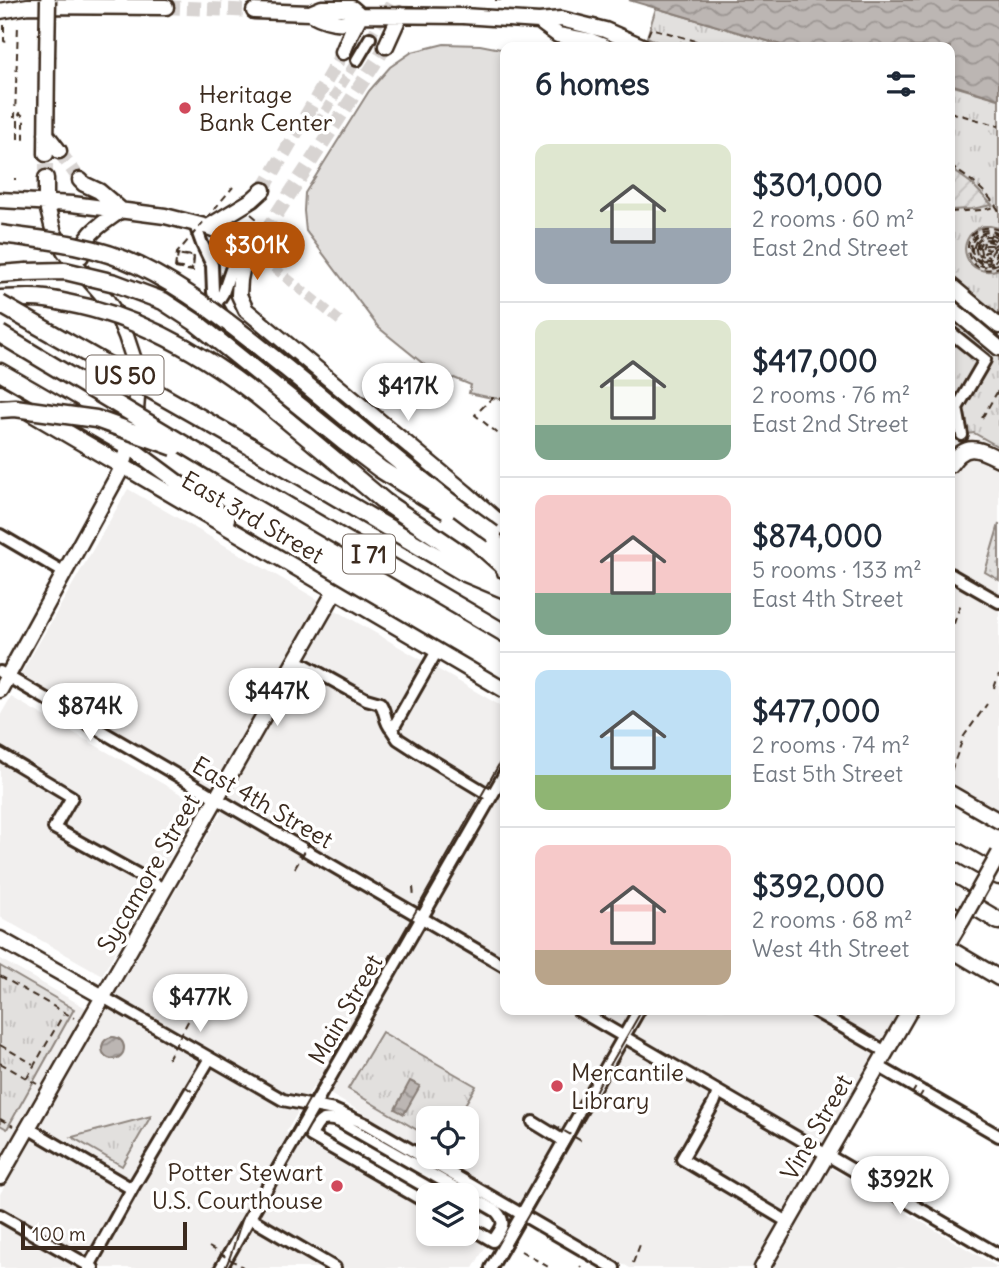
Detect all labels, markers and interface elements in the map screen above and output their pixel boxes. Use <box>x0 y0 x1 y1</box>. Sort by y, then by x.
text: 6 homes <box>535 65 650 103</box>
icon: filters <box>882 65 920 103</box>
place label: Heritage Bank Center <box>199 79 333 137</box>
marker: Heritage Bank Center <box>177 100 193 116</box>
text: $301,000 <box>752 166 883 204</box>
icon: home <box>591 172 675 256</box>
text: 2 rooms · 60 m² <box>752 204 914 233</box>
pin: $301K <box>208 222 306 282</box>
text: $301K <box>225 230 289 259</box>
text: East 2nd Street <box>752 233 908 262</box>
text: $417,000 <box>752 342 878 380</box>
icon: home <box>591 348 675 432</box>
road number: US 50 <box>86 356 164 394</box>
pin: $417K <box>359 364 457 423</box>
text: $417K <box>378 371 438 400</box>
text: 2 rooms · 76 m² <box>752 380 910 409</box>
text: East 2nd Street <box>752 409 908 438</box>
street label: East 3rd Street <box>177 464 329 570</box>
text: $874,000 <box>752 517 883 555</box>
icon: home <box>591 523 675 607</box>
road number: I 71 <box>343 534 395 574</box>
text: 5 rooms · 133 m² <box>752 555 922 584</box>
text: East 4th Street <box>752 584 903 613</box>
pin: $447K <box>228 668 326 728</box>
text: $447K <box>245 676 309 705</box>
pin: $874K <box>41 684 139 743</box>
text: $874K <box>58 691 122 720</box>
text: $477,000 <box>752 692 881 730</box>
icon: home <box>591 698 675 782</box>
text: 2 rooms · 74 m² <box>752 730 910 759</box>
street label: East 4th Street <box>187 750 339 854</box>
text: East 5th Street <box>752 759 903 788</box>
street label: Sycamore Street <box>90 788 206 958</box>
text: $392,000 <box>752 867 885 905</box>
icon: home <box>591 873 675 957</box>
text: 2 rooms · 68 m² <box>752 905 913 934</box>
text: West 4th Street <box>752 934 909 963</box>
street label: Main Street <box>301 949 389 1069</box>
pin: $477K <box>151 974 249 1034</box>
text: $477K <box>169 982 231 1011</box>
place label: Mercantile Library <box>571 1057 684 1115</box>
street label: Vine Street <box>774 1069 858 1185</box>
marker: Mercantile Library <box>549 1078 565 1094</box>
map controls <box>416 1106 479 1246</box>
button: locate <box>416 1106 479 1169</box>
pin: $392K <box>851 1156 949 1216</box>
place label: Potter Stewart U.S. Courthouse <box>152 1157 323 1215</box>
text: $392K <box>867 1164 933 1193</box>
marker: Potter Stewart U.S. Courthouse <box>329 1178 345 1194</box>
button: layers <box>416 1183 479 1246</box>
scale bar <box>21 1219 187 1251</box>
text: 100 m <box>32 1222 86 1246</box>

